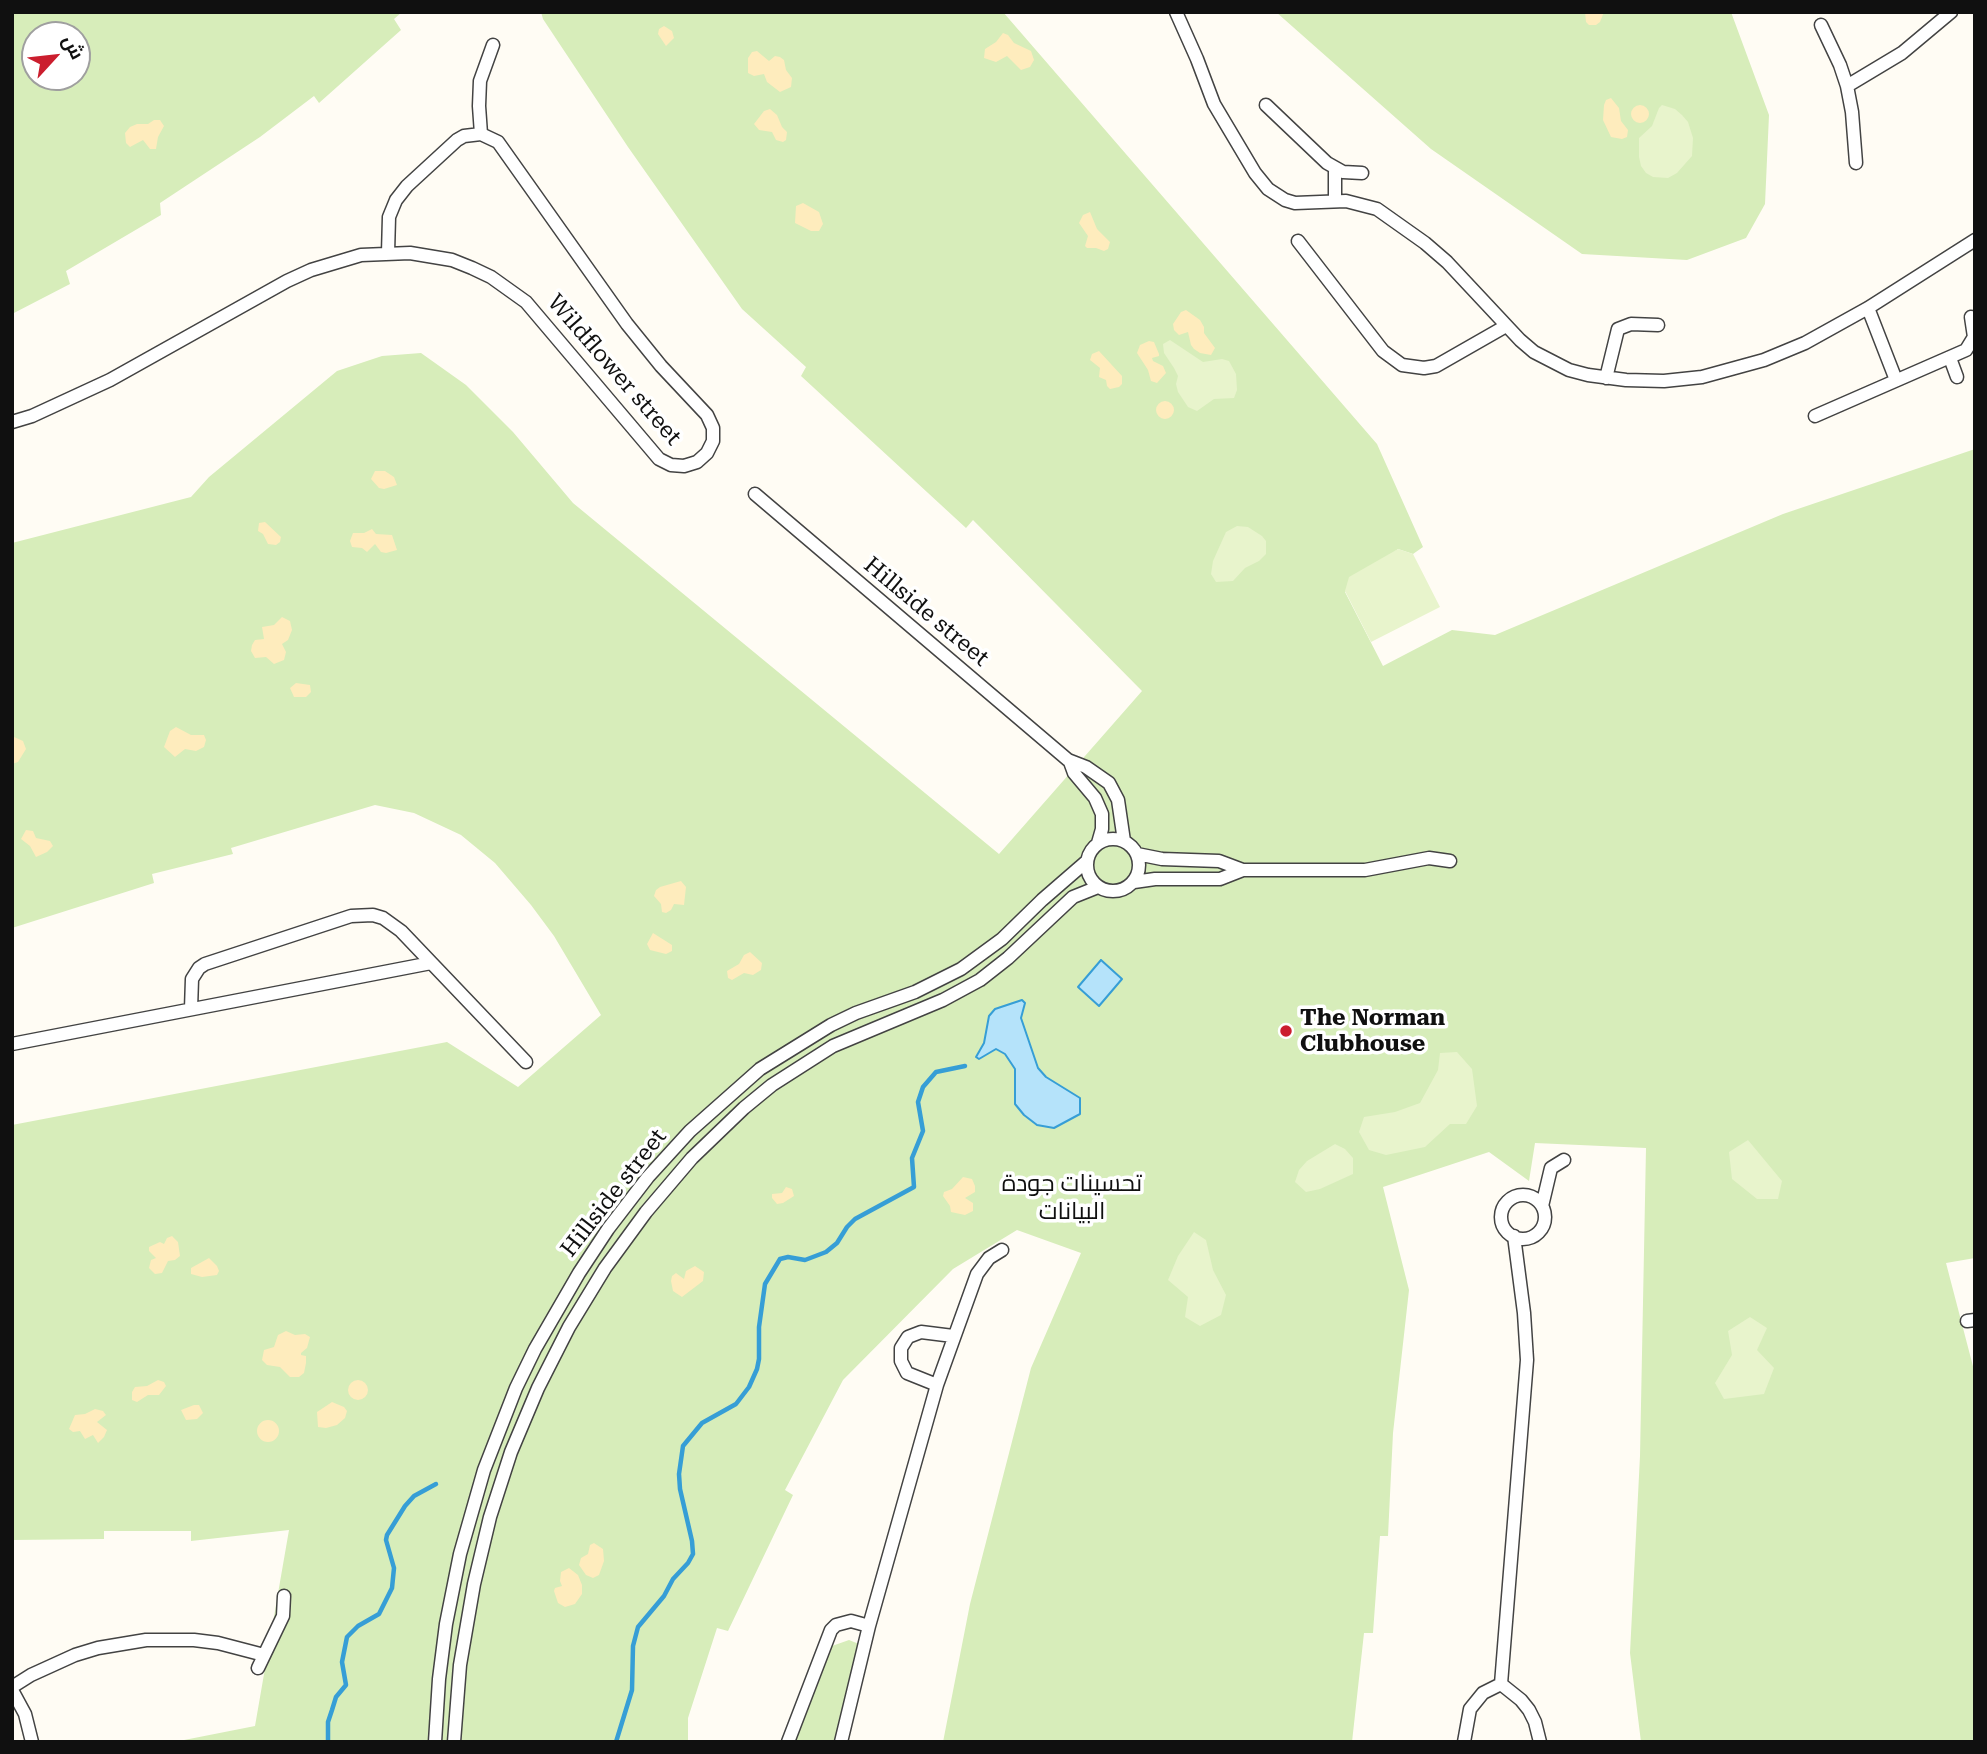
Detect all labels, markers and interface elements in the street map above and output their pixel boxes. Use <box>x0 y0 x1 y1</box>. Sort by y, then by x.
north arrow <box>21 21 91 91</box>
text: ش <box>58 31 89 63</box>
street label: Wildflower street <box>541 289 687 451</box>
street label: Hillside street <box>858 552 994 672</box>
place label: The Norman Clubhouse <box>1300 1004 1445 1058</box>
marker: The Norman Clubhouse <box>1278 1023 1294 1039</box>
street label: Hillside street <box>555 1123 673 1263</box>
district label: تحسينات جودة البيانات <box>1002 1170 1142 1226</box>

